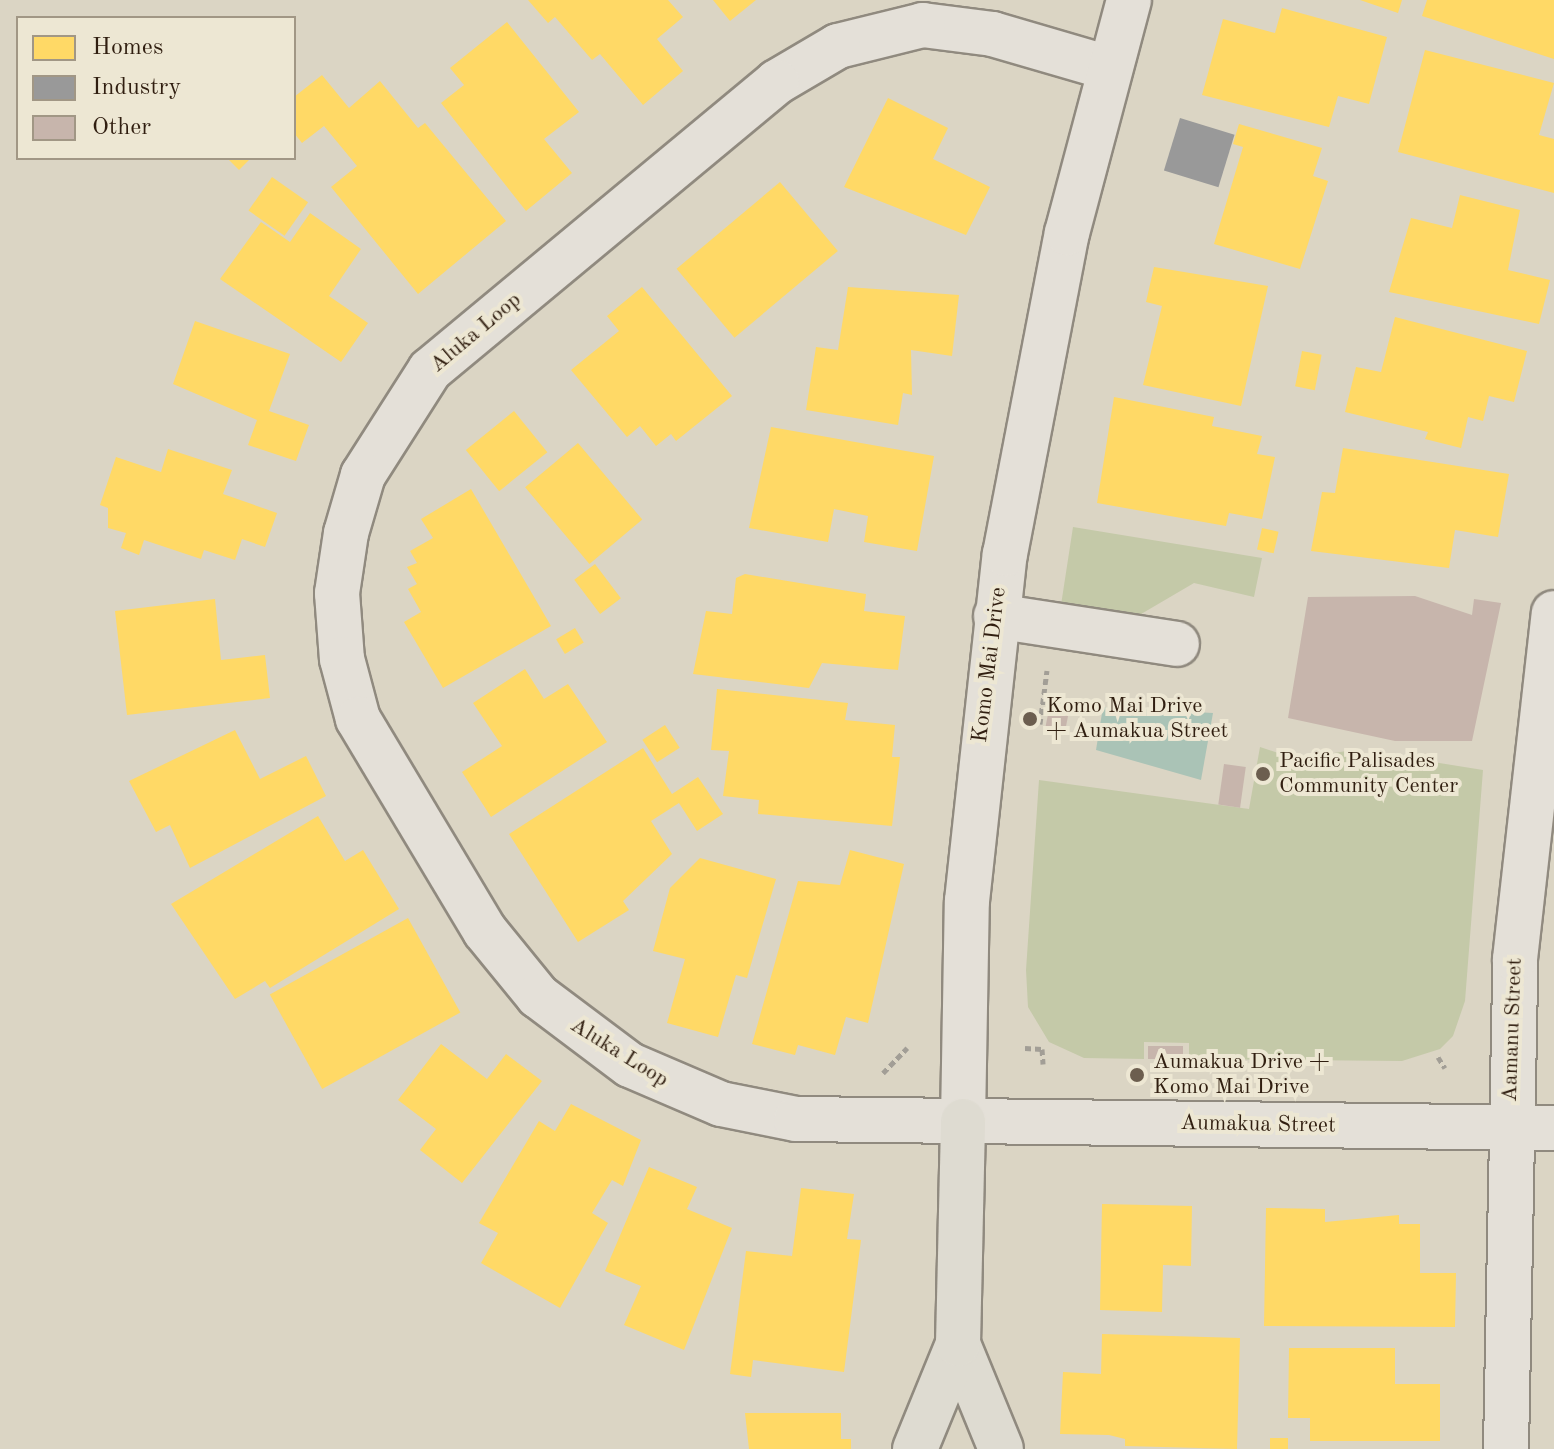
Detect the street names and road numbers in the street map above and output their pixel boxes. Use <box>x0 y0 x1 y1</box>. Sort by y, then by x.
street label: Aluka Loop <box>425 287 527 379</box>
street label: Komo Mai Drive <box>967 586 1013 744</box>
street label: Aamanu Street <box>1497 958 1529 1102</box>
street label: Aluka Loop <box>565 1012 673 1094</box>
street label: Aumakua Street <box>1180 1110 1336 1140</box>

